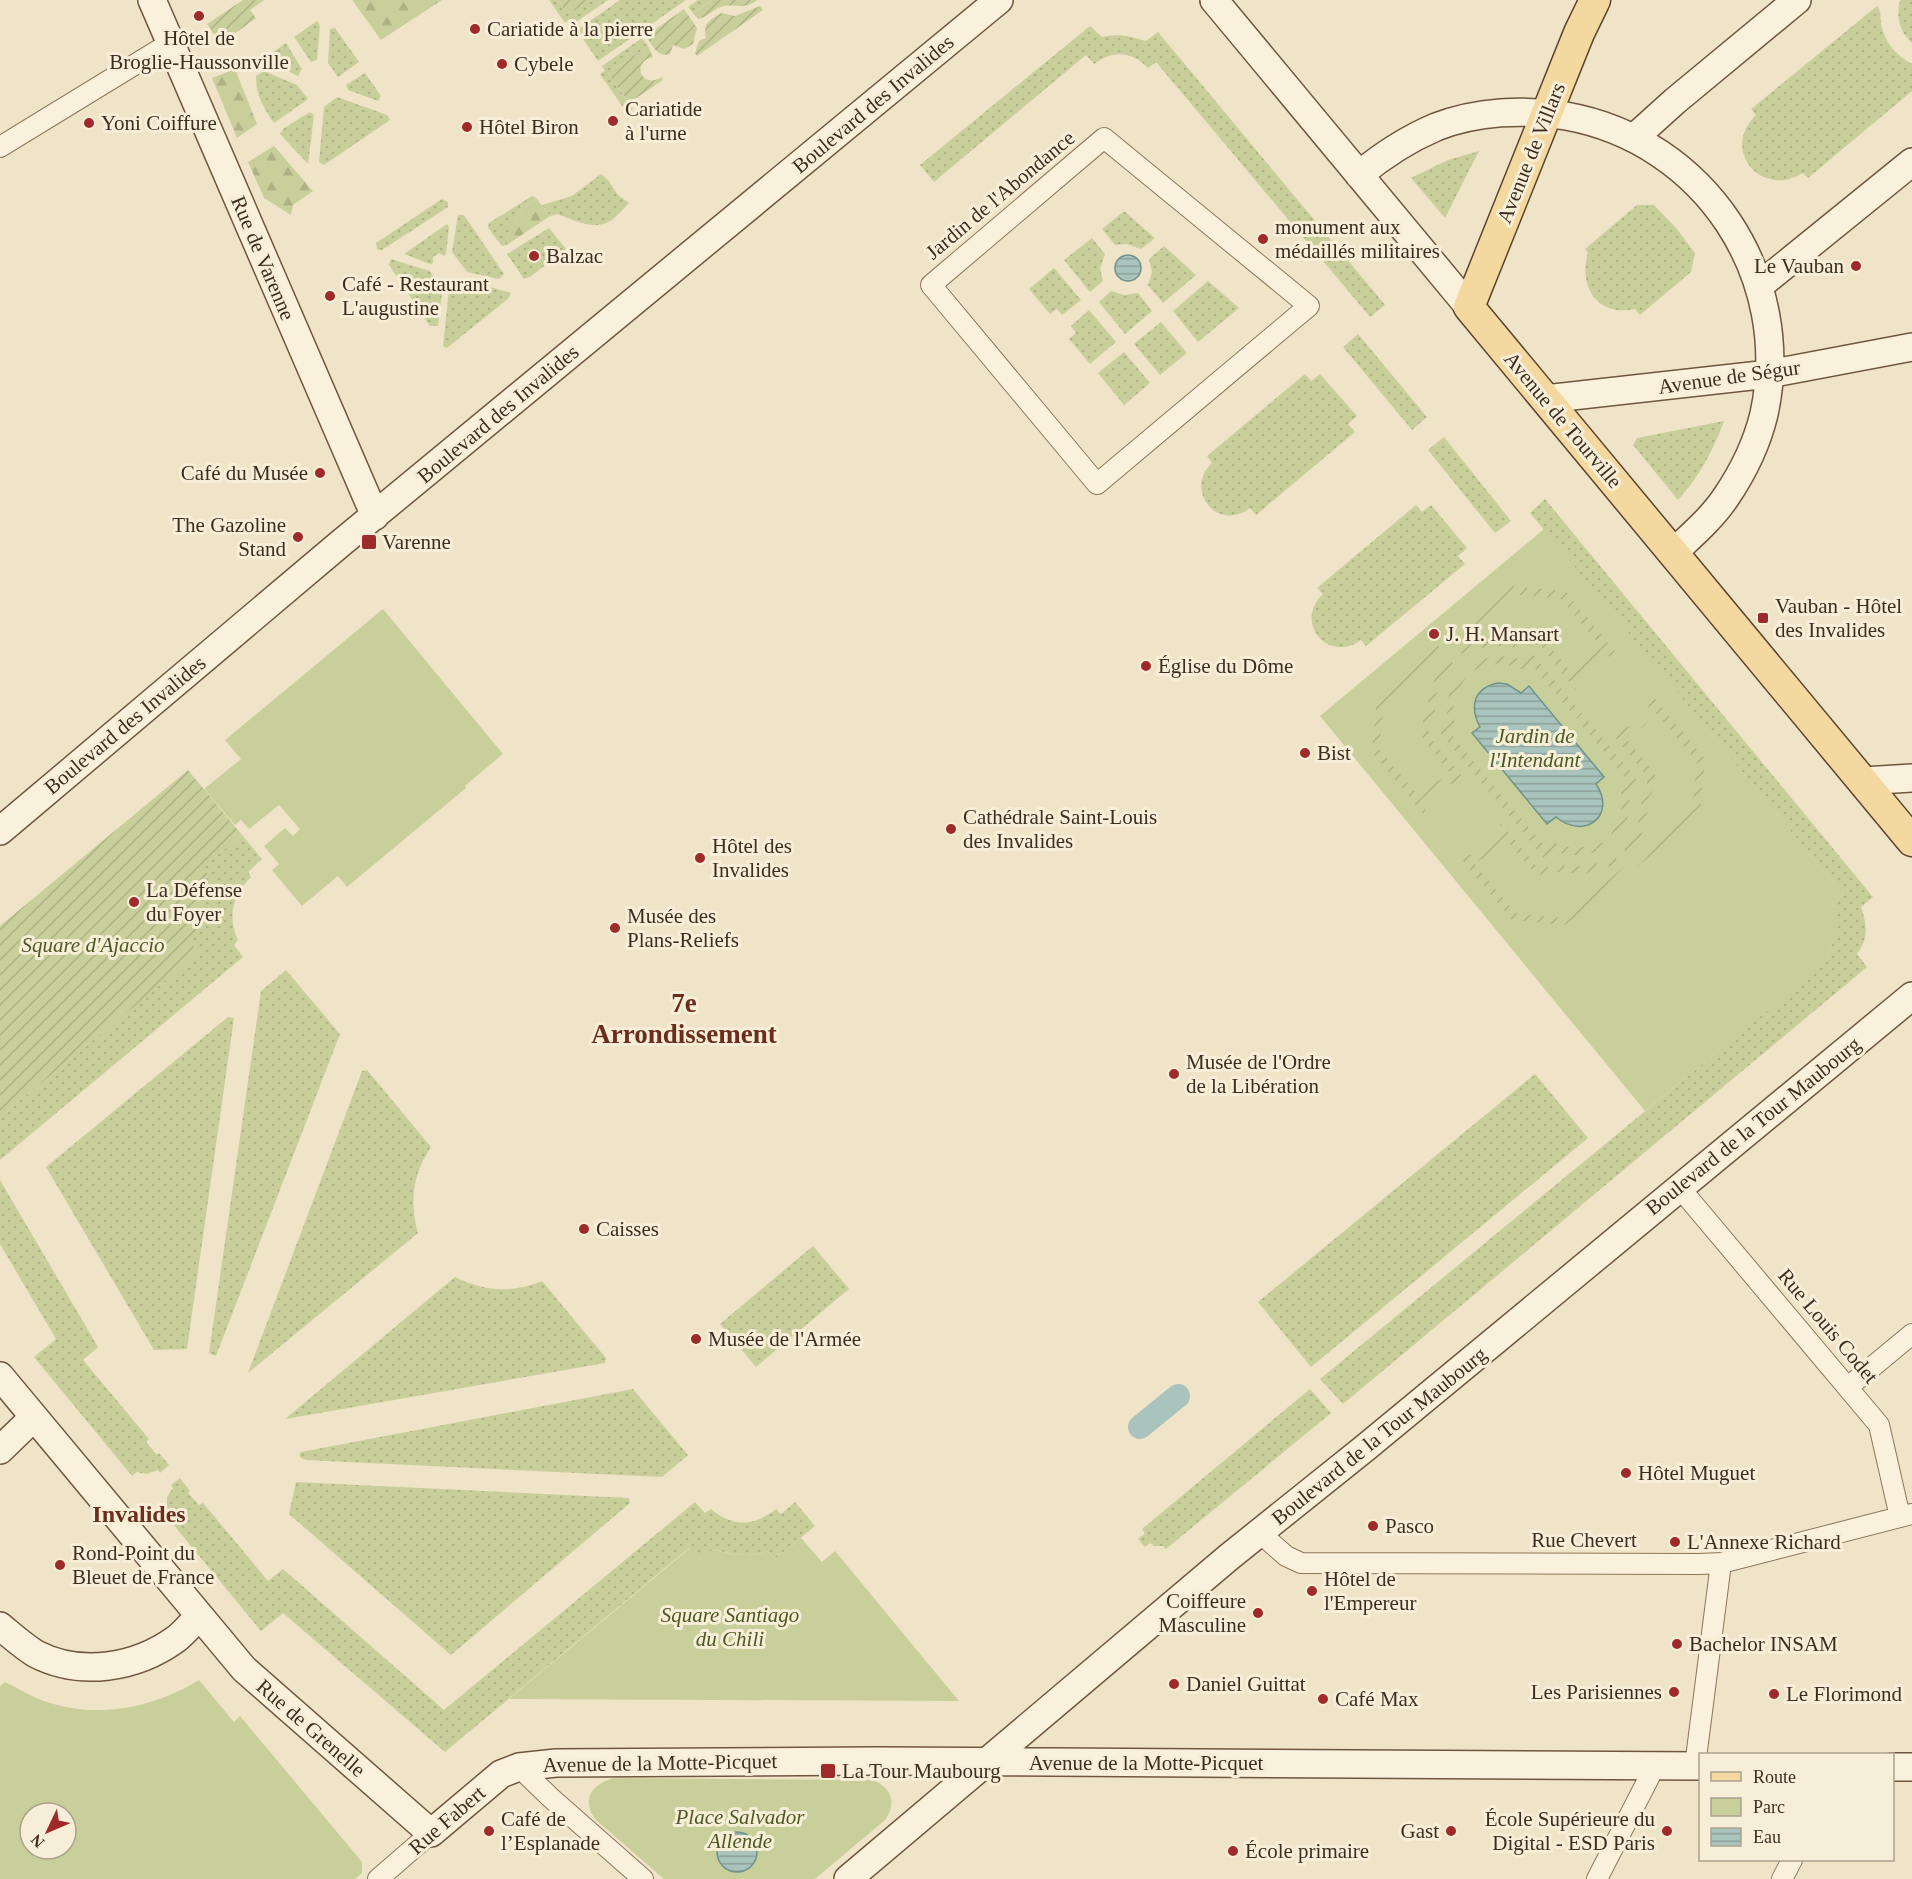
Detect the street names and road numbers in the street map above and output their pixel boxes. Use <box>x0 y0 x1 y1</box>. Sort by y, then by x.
street label: Boulevard des Invalides <box>788 30 958 178</box>
street label: Avenue de Villars <box>1492 79 1570 227</box>
street label: Jardin de l'Abondance <box>921 126 1079 264</box>
street label: Rue de Varenne <box>226 192 300 324</box>
street label: Boulevard des Invalides <box>413 340 583 488</box>
street label: Avenue de Tourville <box>1499 347 1627 493</box>
street label: Avenue de Ségur <box>1656 355 1802 399</box>
street label: Boulevard des Invalides <box>40 651 210 799</box>
street label: Boulevard de la Tour Maubourg <box>1641 1032 1866 1220</box>
street label: Rue Louis Codet <box>1773 1264 1883 1388</box>
street label: Boulevard de la Tour Maubourg <box>1267 1342 1492 1530</box>
street label: Rue Chevert <box>1531 1528 1637 1552</box>
street label: Rue de Grenelle <box>252 1674 370 1782</box>
street label: Avenue de la Motte-Picquet <box>542 1749 778 1777</box>
street label: Avenue de la Motte-Picquet <box>1029 1751 1263 1775</box>
street label: Rue Fabert <box>404 1780 490 1859</box>

